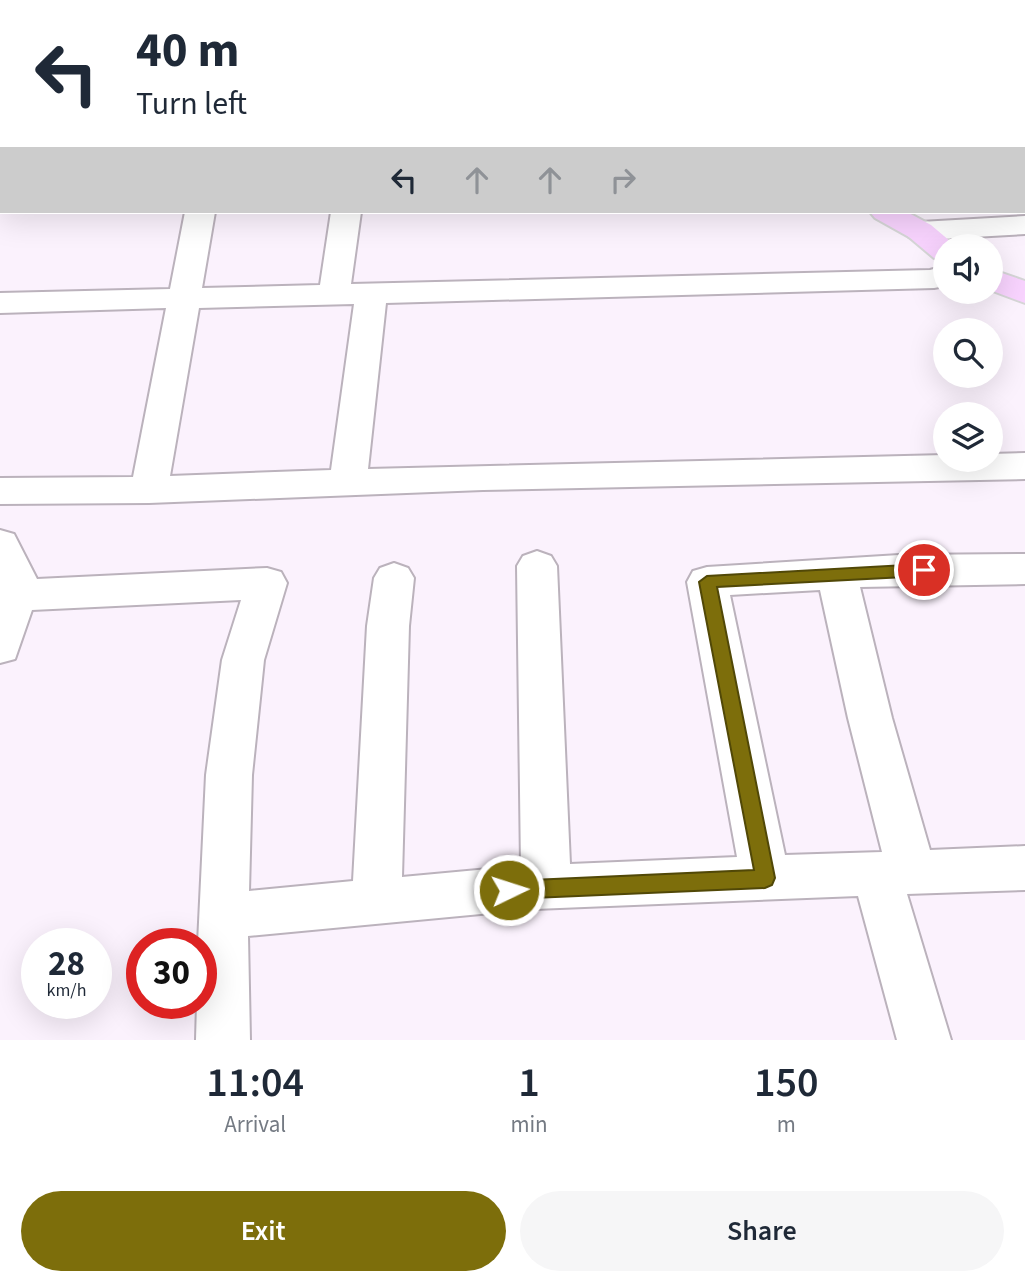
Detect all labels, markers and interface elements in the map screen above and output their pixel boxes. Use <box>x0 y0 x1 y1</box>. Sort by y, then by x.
text: 40 m <box>136 16 240 86</box>
icon: left <box>21 28 112 119</box>
text: Turn left <box>136 81 247 127</box>
icon: left <box>385 161 423 199</box>
icon: ahead <box>458 161 496 199</box>
icon: ahead <box>531 161 569 199</box>
icon: right <box>604 161 642 199</box>
map controls <box>933 234 1003 472</box>
button: sound <box>933 234 1003 304</box>
button: search <box>933 318 1003 388</box>
button: layers <box>933 402 1003 472</box>
pin <box>894 540 954 600</box>
icon: arrive <box>905 551 943 589</box>
position arrow <box>472 853 546 927</box>
speed limit sign: 30 <box>126 928 217 1019</box>
text: 28 <box>48 939 85 989</box>
text: km/h <box>47 978 86 1003</box>
text: 11:04 <box>206 1053 304 1113</box>
text: 1 <box>518 1053 540 1113</box>
text: 150 <box>754 1053 819 1113</box>
text: Arrival <box>224 1108 286 1141</box>
text: min <box>510 1108 548 1141</box>
text: m <box>777 1108 796 1141</box>
button: Exit <box>21 1191 506 1271</box>
button: Share <box>520 1191 1004 1271</box>

